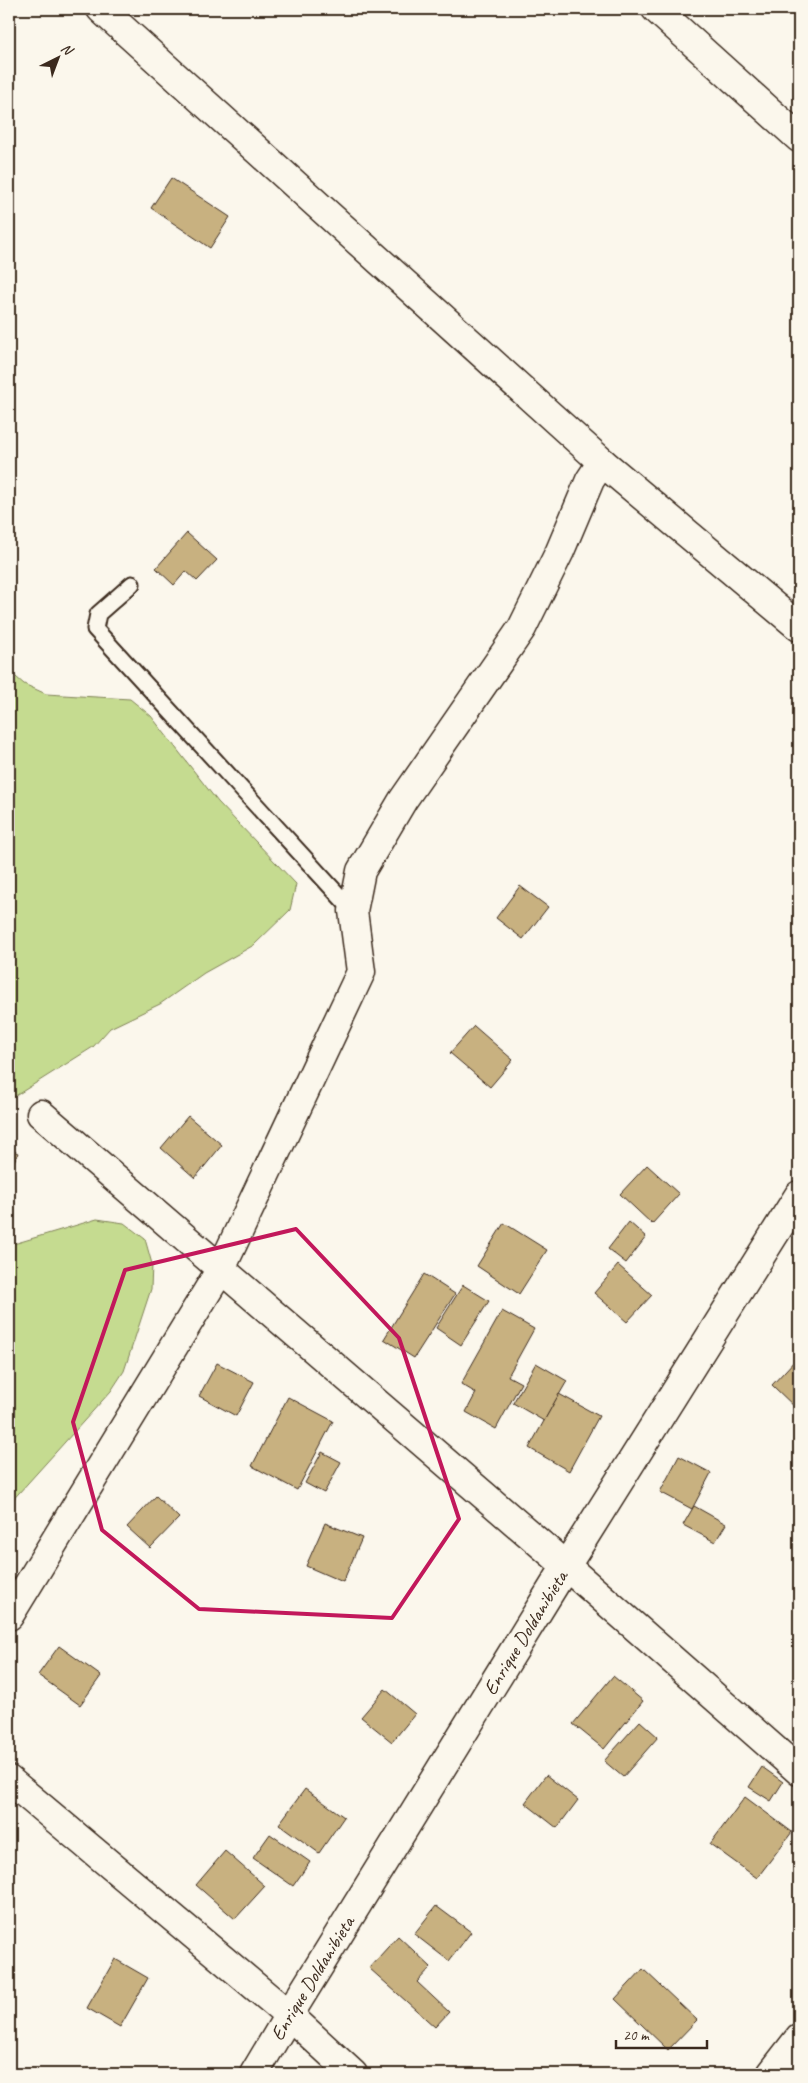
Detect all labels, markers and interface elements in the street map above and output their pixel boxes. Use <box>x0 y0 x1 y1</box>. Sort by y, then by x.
north arrow <box>32 32 82 82</box>
text: N <box>57 39 77 59</box>
street label: Enrique Doldanibieta <box>478 1564 574 1700</box>
street label: Enrique Doldanibieta <box>265 1910 361 2045</box>
scale bar <box>616 2018 707 2050</box>
text: 20 m <box>623 2026 650 2045</box>

